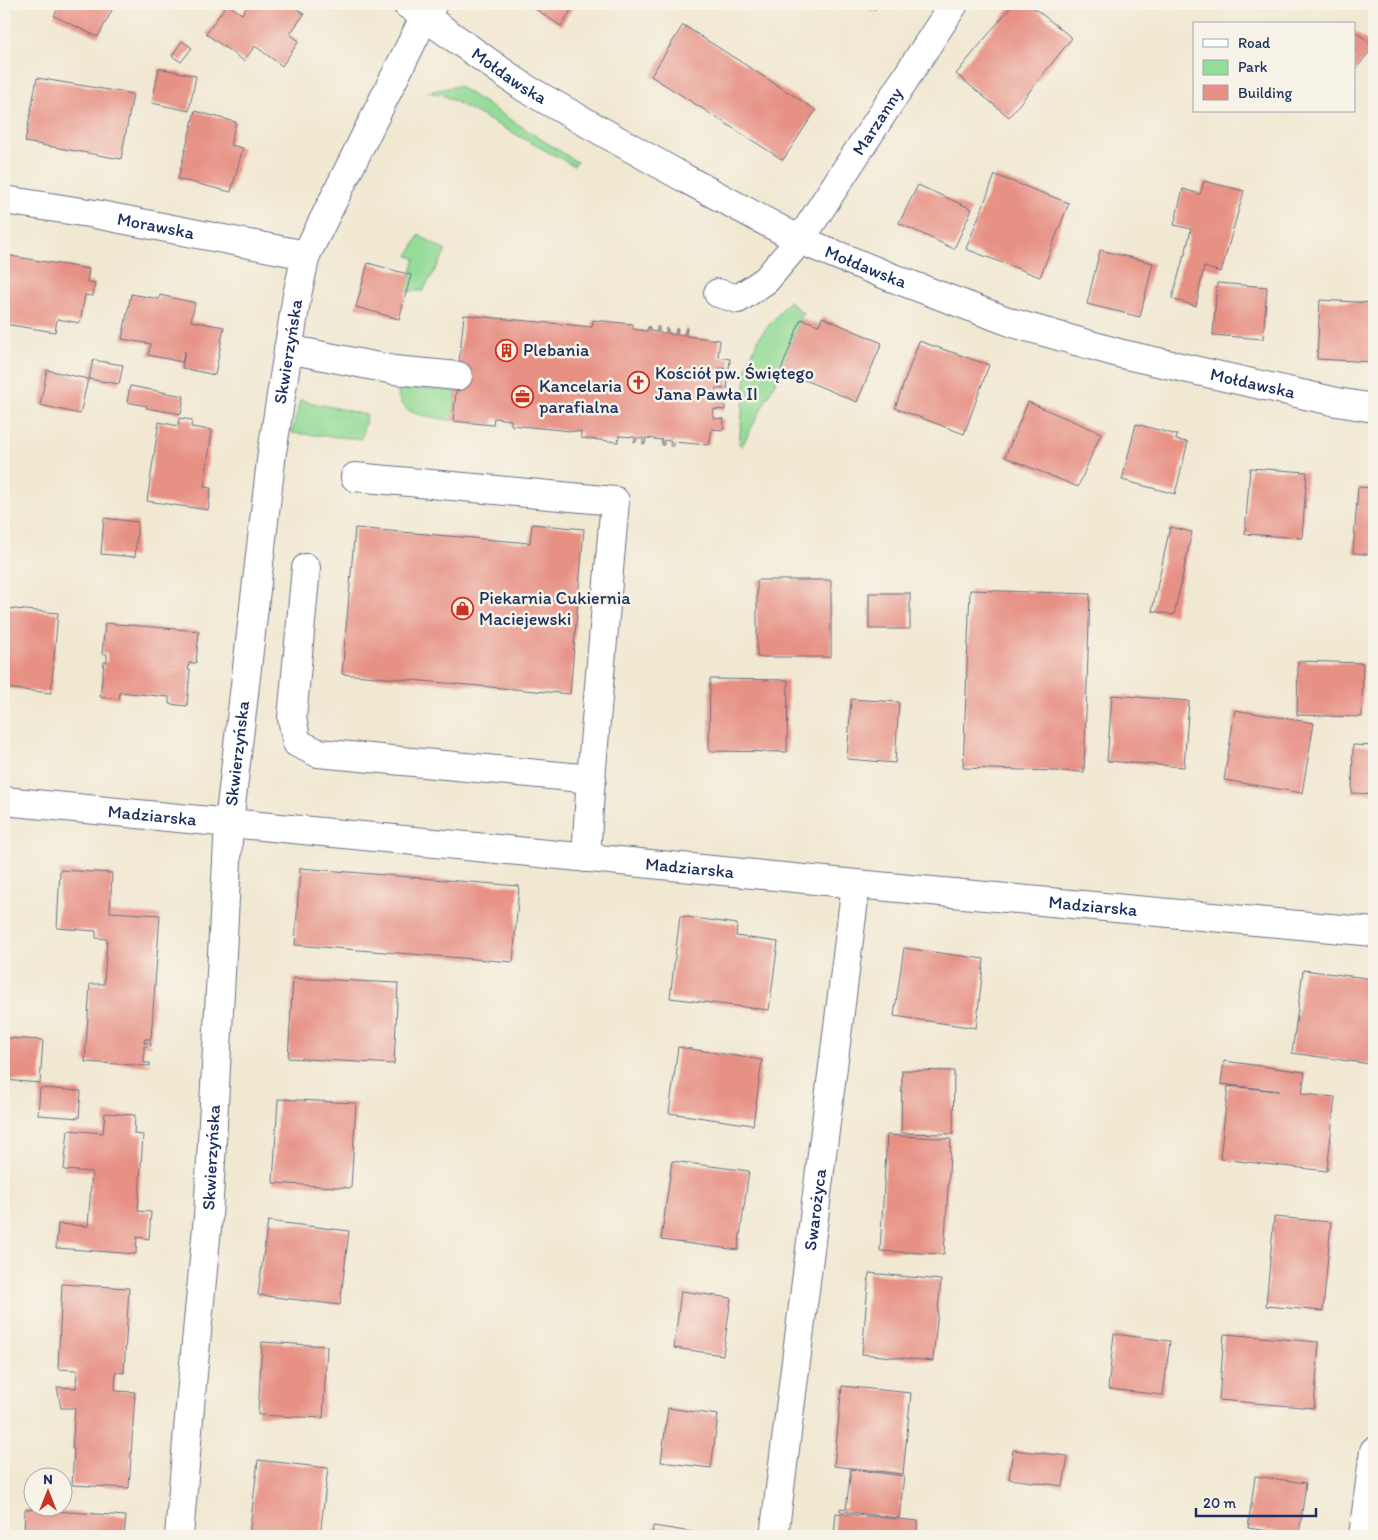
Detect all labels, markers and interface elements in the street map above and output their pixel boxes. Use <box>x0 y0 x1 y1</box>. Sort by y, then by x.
legend <box>1193 22 1356 112</box>
text: Road <box>1238 34 1271 52</box>
street label: Mołdawska <box>467 42 551 109</box>
text: Park <box>1238 58 1268 76</box>
street label: Marzanny <box>847 83 908 159</box>
text: Building <box>1238 84 1292 102</box>
street label: Morawska <box>115 208 197 244</box>
street label: Mołdawska <box>822 240 910 293</box>
street label: Skwierzyńska <box>269 297 307 406</box>
building icon: Plebania <box>495 338 519 362</box>
place label: Plebania <box>523 339 590 361</box>
place label: Kościół pw. Świętego Jana Pawła II <box>655 362 814 405</box>
street label: Mołdawska <box>1208 363 1298 403</box>
church icon: Kościół pw. Świętego Jana Pawła II <box>627 371 651 395</box>
place label: Kancelaria parafialna <box>539 375 622 418</box>
office icon: Kancelaria parafialna <box>511 384 535 408</box>
place label: Piekarnia Cukiernia Maciejewski <box>479 587 631 630</box>
shop icon: Piekarnia Cukiernia Maciejewski <box>451 596 475 620</box>
street label: Skwierzyńska <box>220 699 254 807</box>
street label: Madziarska <box>107 800 198 831</box>
street label: Madziarska <box>644 853 736 883</box>
street label: Madziarska <box>1047 891 1139 921</box>
street label: Skwierzyńska <box>197 1103 225 1211</box>
street label: Swarożyca <box>799 1167 831 1252</box>
north arrow <box>22 1468 72 1518</box>
text: N <box>43 1471 53 1488</box>
scale bar <box>1196 1485 1316 1517</box>
text: 20 m <box>1203 1494 1237 1512</box>

